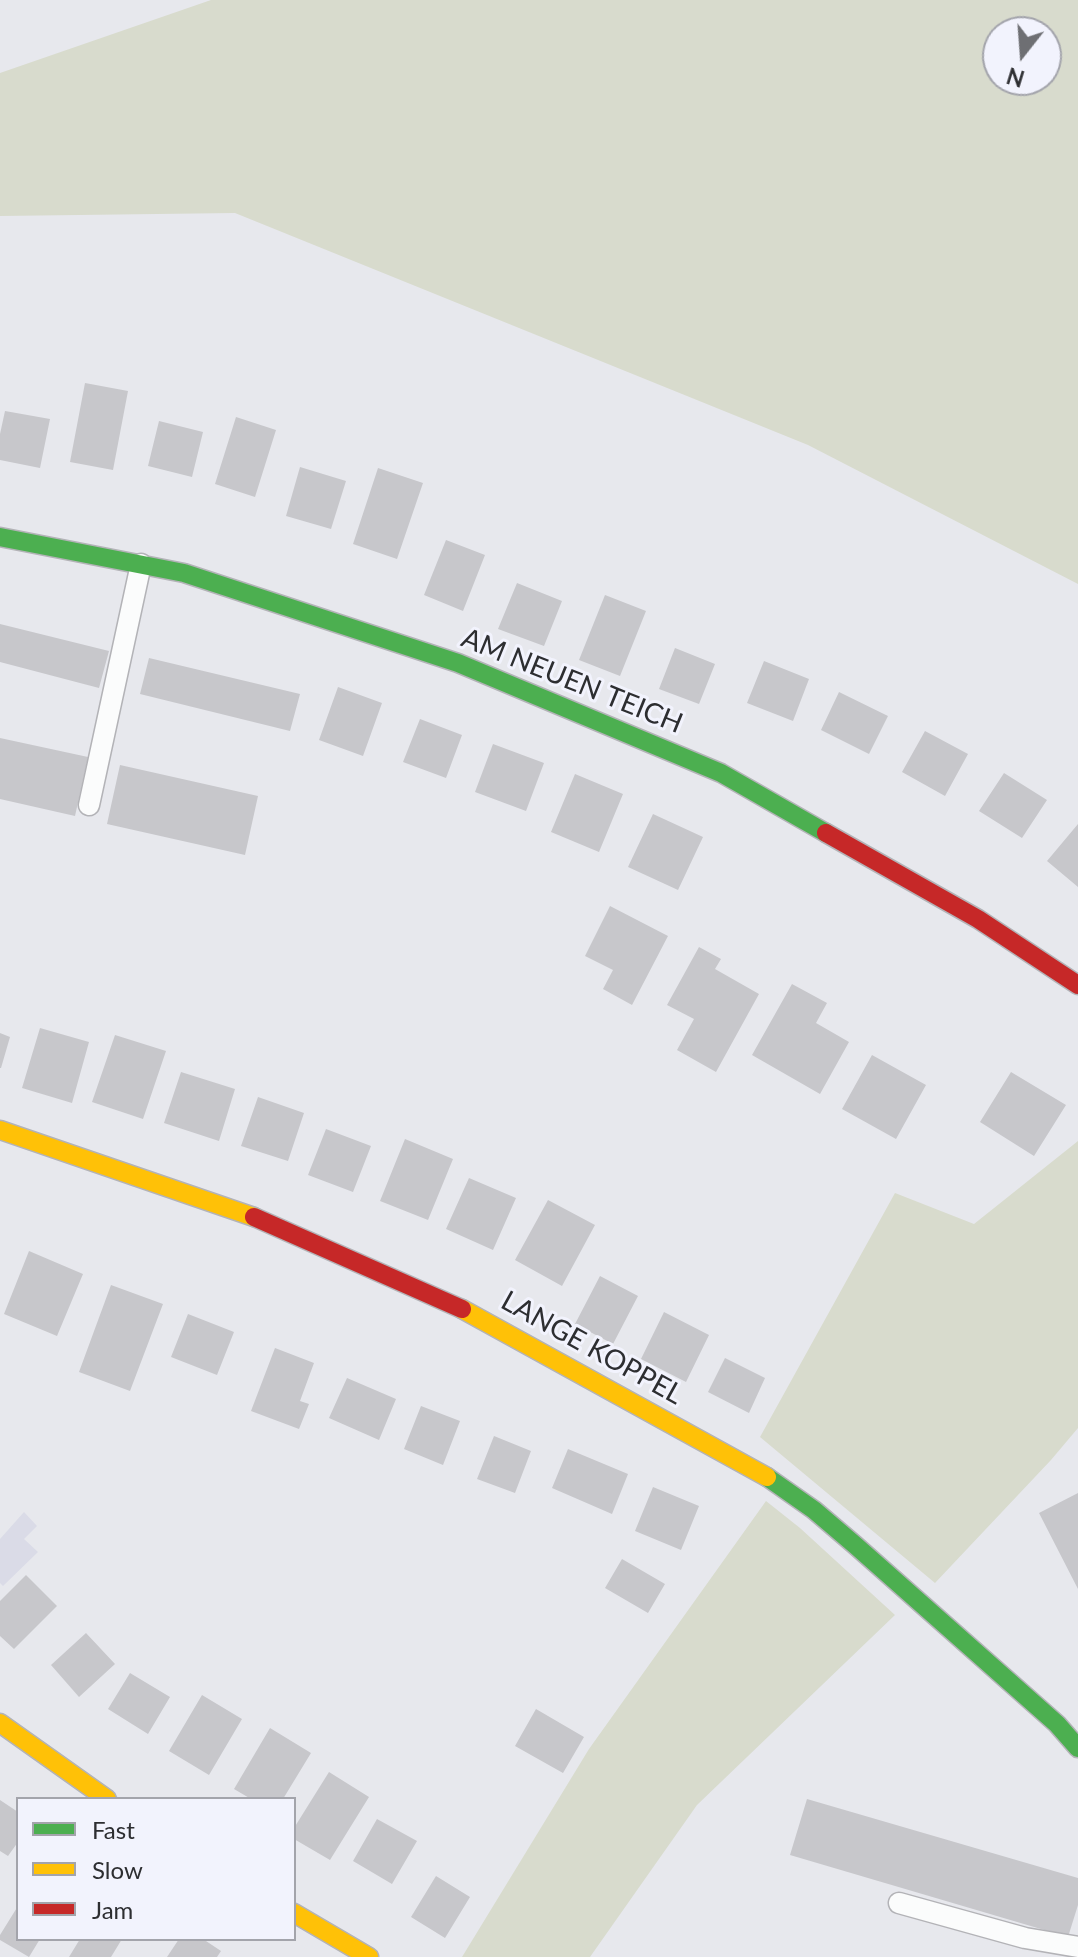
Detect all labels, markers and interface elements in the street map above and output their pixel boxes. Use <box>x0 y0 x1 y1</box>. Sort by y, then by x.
north arrow <box>982 16 1062 96</box>
text: N <box>1003 62 1027 93</box>
street label: AM NEUEN TEICH <box>456 621 688 741</box>
street label: LANGE KOPPEL <box>495 1284 689 1412</box>
legend <box>16 1797 296 1941</box>
text: Fast <box>92 1815 135 1844</box>
text: Slow <box>92 1855 143 1884</box>
text: Jam <box>92 1895 133 1924</box>

